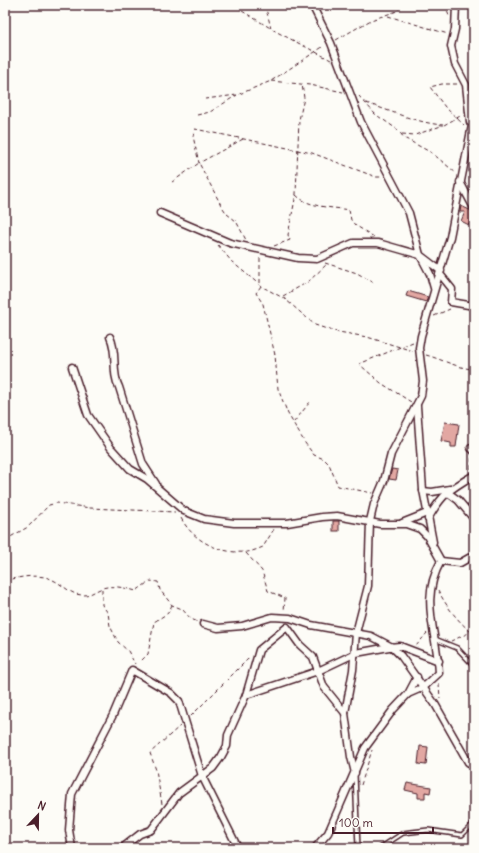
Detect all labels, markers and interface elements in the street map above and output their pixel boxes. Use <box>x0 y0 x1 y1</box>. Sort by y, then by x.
north arrow <box>18 795 58 835</box>
text: N <box>36 798 48 814</box>
scale bar <box>333 809 433 835</box>
text: 100 m <box>339 815 373 830</box>

